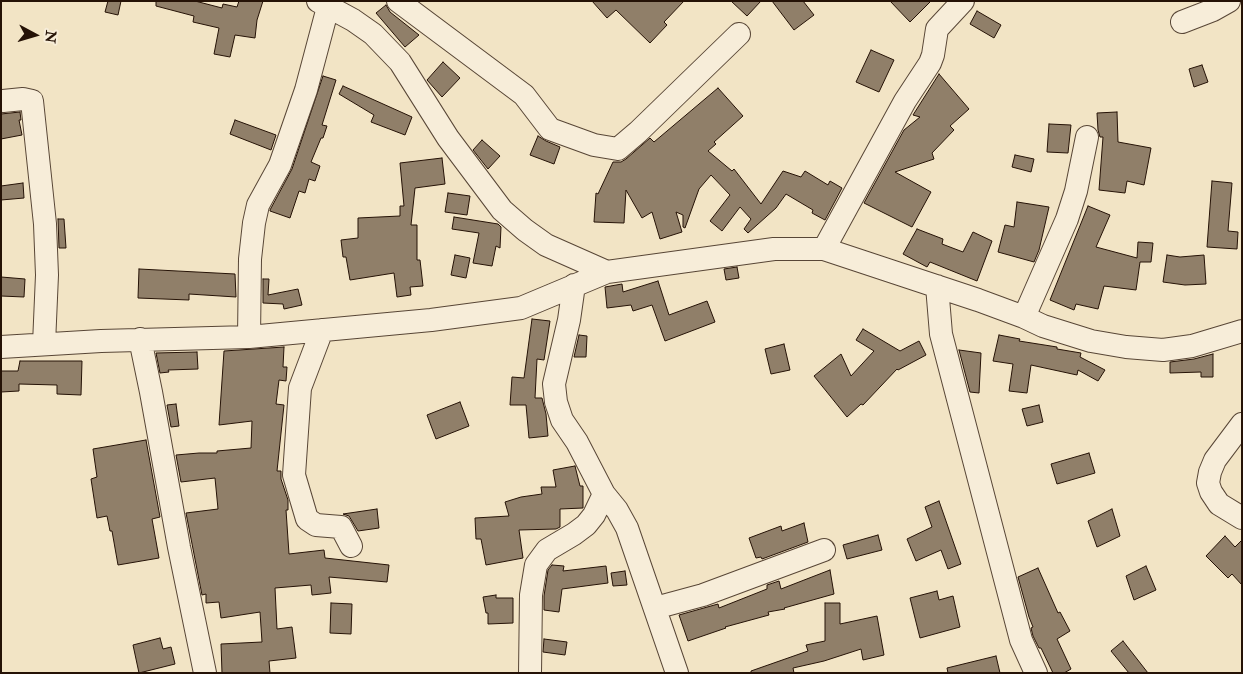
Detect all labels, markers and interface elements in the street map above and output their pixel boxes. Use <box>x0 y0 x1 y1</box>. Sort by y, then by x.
north arrow <box>10 10 60 60</box>
text: N <box>41 29 60 44</box>

